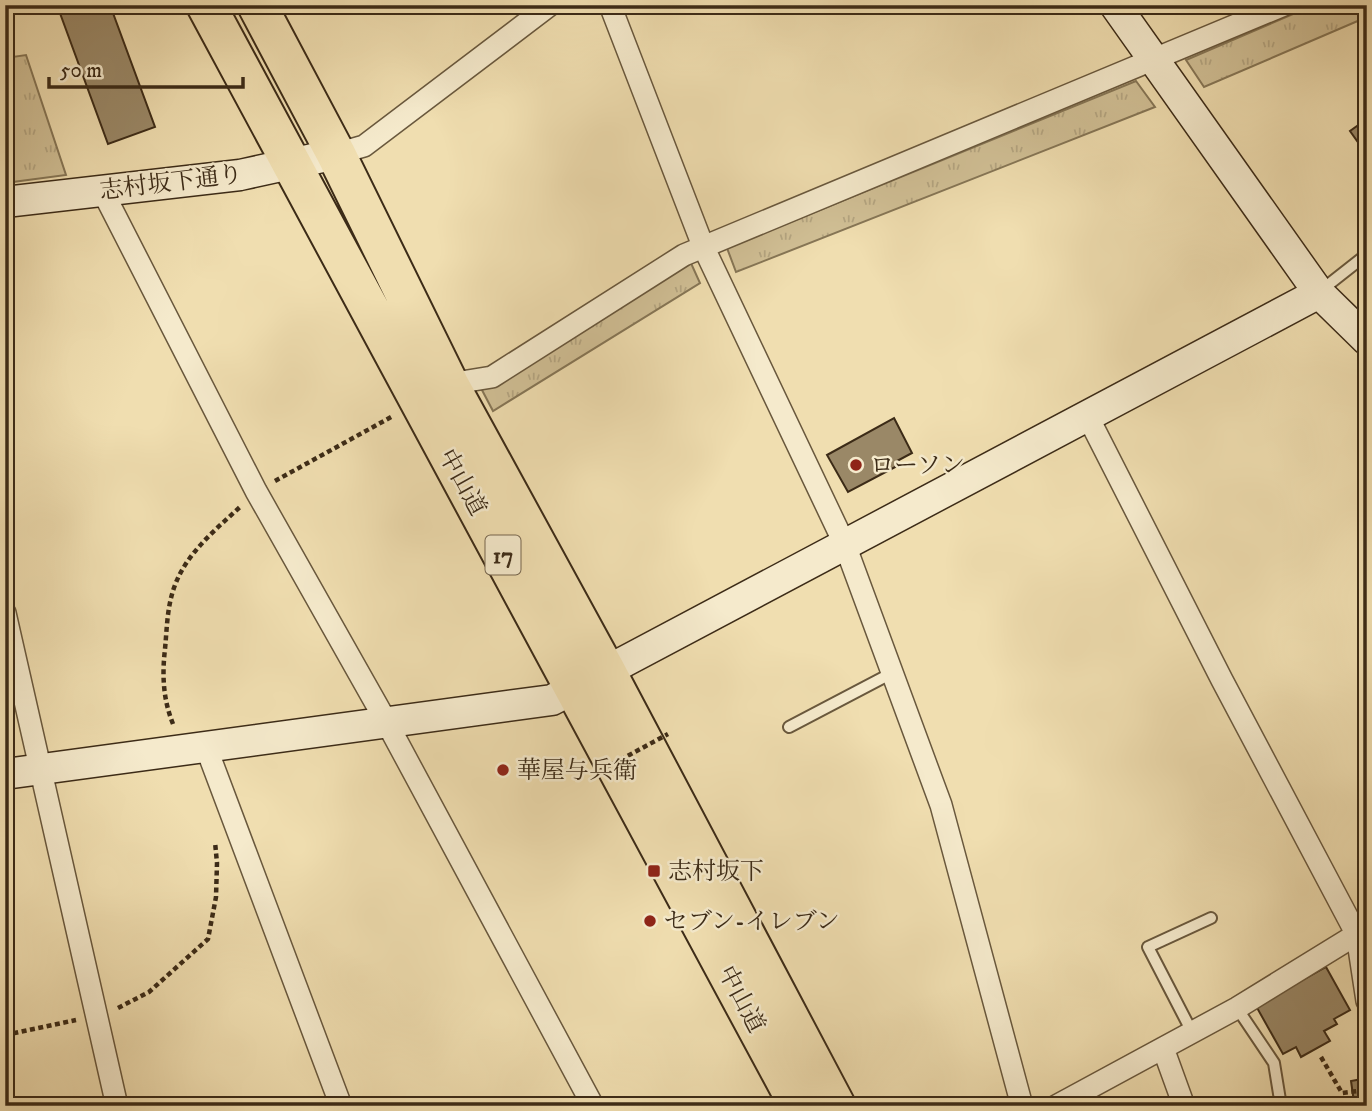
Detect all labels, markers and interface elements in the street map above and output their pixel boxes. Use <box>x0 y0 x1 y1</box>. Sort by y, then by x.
scale bar <box>49 46 243 90</box>
text: 50 m <box>60 58 102 84</box>
street label: 志村坂下通り <box>98 159 244 207</box>
street label: 中山道 <box>432 444 493 521</box>
place label: ローソン <box>870 451 965 481</box>
marker: ローソン <box>848 457 864 473</box>
road number: 17 <box>486 536 520 575</box>
place label: 華屋与兵衛 <box>517 756 637 786</box>
marker: 華屋与兵衛 <box>495 762 511 778</box>
place label: 志村坂下 <box>668 857 764 887</box>
marker: 志村坂下 <box>646 863 662 879</box>
place label: セブン-イレブン <box>664 907 840 937</box>
marker: セブン-イレブン <box>642 913 658 929</box>
street label: 中山道 <box>711 961 771 1038</box>

